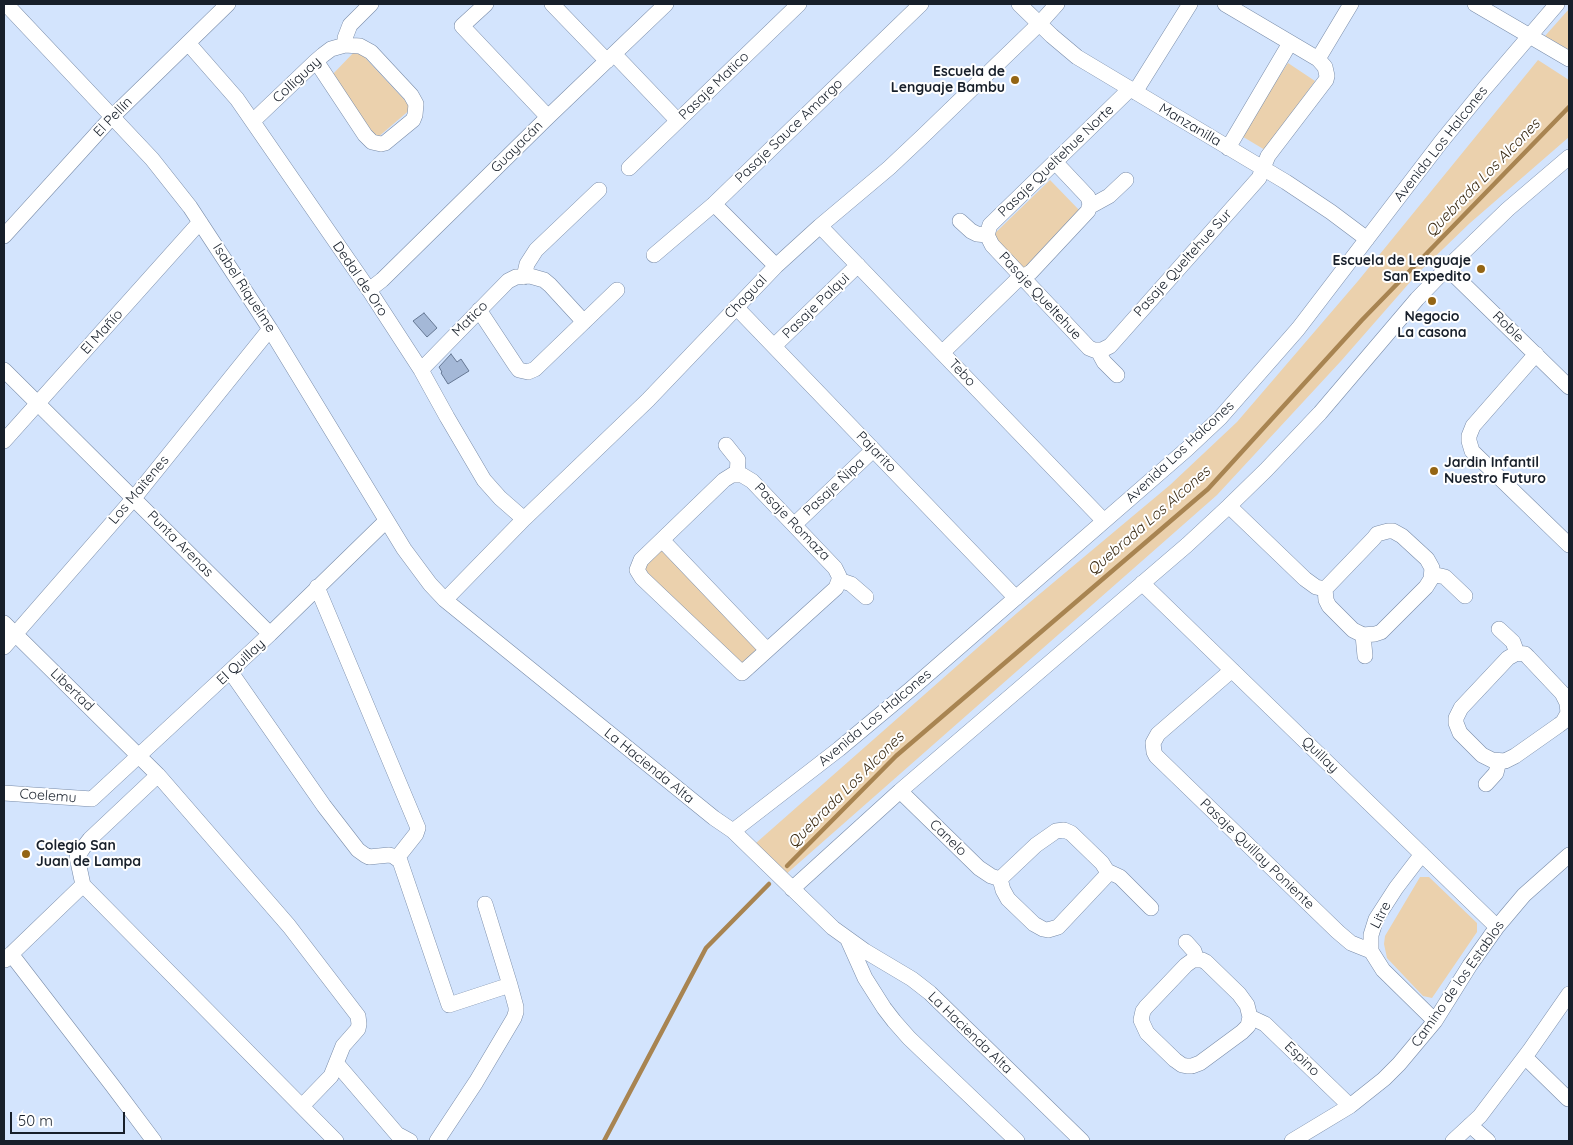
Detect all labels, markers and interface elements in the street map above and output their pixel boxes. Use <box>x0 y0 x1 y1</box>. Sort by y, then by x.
street label: Pasaje Matico <box>675 48 753 124</box>
street label: Colliguay <box>269 53 325 107</box>
place label: Escuela de Lenguaje Bambu <box>891 64 1005 96</box>
marker: Escuela de Lenguaje Bambu <box>1009 74 1021 86</box>
street label: Pasaje Sauce Amargo <box>732 75 846 187</box>
street label: Avenida Los Halcones <box>1391 83 1491 205</box>
street label: El Pellín <box>90 94 136 140</box>
street label: Manzanilla <box>1156 100 1224 150</box>
street label: Pasaje Queltehue Norte <box>995 101 1117 221</box>
water label: Quebrada Los Alcones <box>1422 115 1544 241</box>
street label: Guayacán <box>488 118 546 176</box>
street label: Pasaje Queltehue Sur <box>1130 206 1236 320</box>
street label: Dedal de Oro <box>329 238 391 320</box>
street label: Isabel Riquelme <box>209 240 279 336</box>
street label: Pasaje Queltehue <box>995 249 1085 343</box>
place label: Escuela de Lenguaje San Expedito <box>1333 253 1471 286</box>
marker: Escuela de Lenguaje San Expedito <box>1475 263 1487 275</box>
street label: Pasaje Palqui <box>779 270 853 342</box>
street label: Chagual <box>721 272 771 322</box>
marker: Negocio La casona <box>1426 295 1438 307</box>
street label: Matico <box>449 298 491 340</box>
street label: El Mañío <box>77 306 127 358</box>
street label: Roble <box>1489 308 1527 346</box>
place label: Negocio La casona <box>1397 309 1467 342</box>
street label: Tebo <box>945 356 979 390</box>
street label: Avenida Los Halcones <box>1122 397 1238 507</box>
street label: Pajarito <box>852 428 900 476</box>
street label: Los Maitenes <box>105 452 173 528</box>
street label: Pasaje Ñipa <box>800 454 868 520</box>
place label: Jardin Infantil Nuestro Futuro <box>1444 455 1546 488</box>
water label: Quebrada Los Alcones <box>1084 463 1214 579</box>
marker: Jardin Infantil Nuestro Futuro <box>1428 465 1440 477</box>
street label: Pasaje Romaza <box>751 480 833 564</box>
street label: Punta Arenas <box>143 507 217 581</box>
street label: El Quillay <box>213 636 269 688</box>
street label: Libertad <box>47 665 97 715</box>
street label: Avenida Los Halcones <box>815 666 935 770</box>
street label: La Hacienda Alta <box>601 725 697 807</box>
water label: Quebrada Los Alcones <box>784 728 908 852</box>
street label: Quillay <box>1298 733 1342 777</box>
street label: Coelemu <box>19 786 77 806</box>
street label: Pasaje Quillay Poniente <box>1196 795 1318 913</box>
street label: Canelo <box>926 816 970 860</box>
place label: Colegio San Juan de Lampa <box>36 838 141 870</box>
marker: Colegio San Juan de Lampa <box>20 848 32 860</box>
street label: Litre <box>1367 899 1395 931</box>
street label: Camino de los Establos <box>1408 918 1508 1050</box>
street label: La Hacienda Alta <box>924 988 1016 1078</box>
street label: Espino <box>1281 1038 1323 1080</box>
scale bar <box>12 1102 128 1134</box>
text: 50 m <box>18 1111 53 1130</box>

